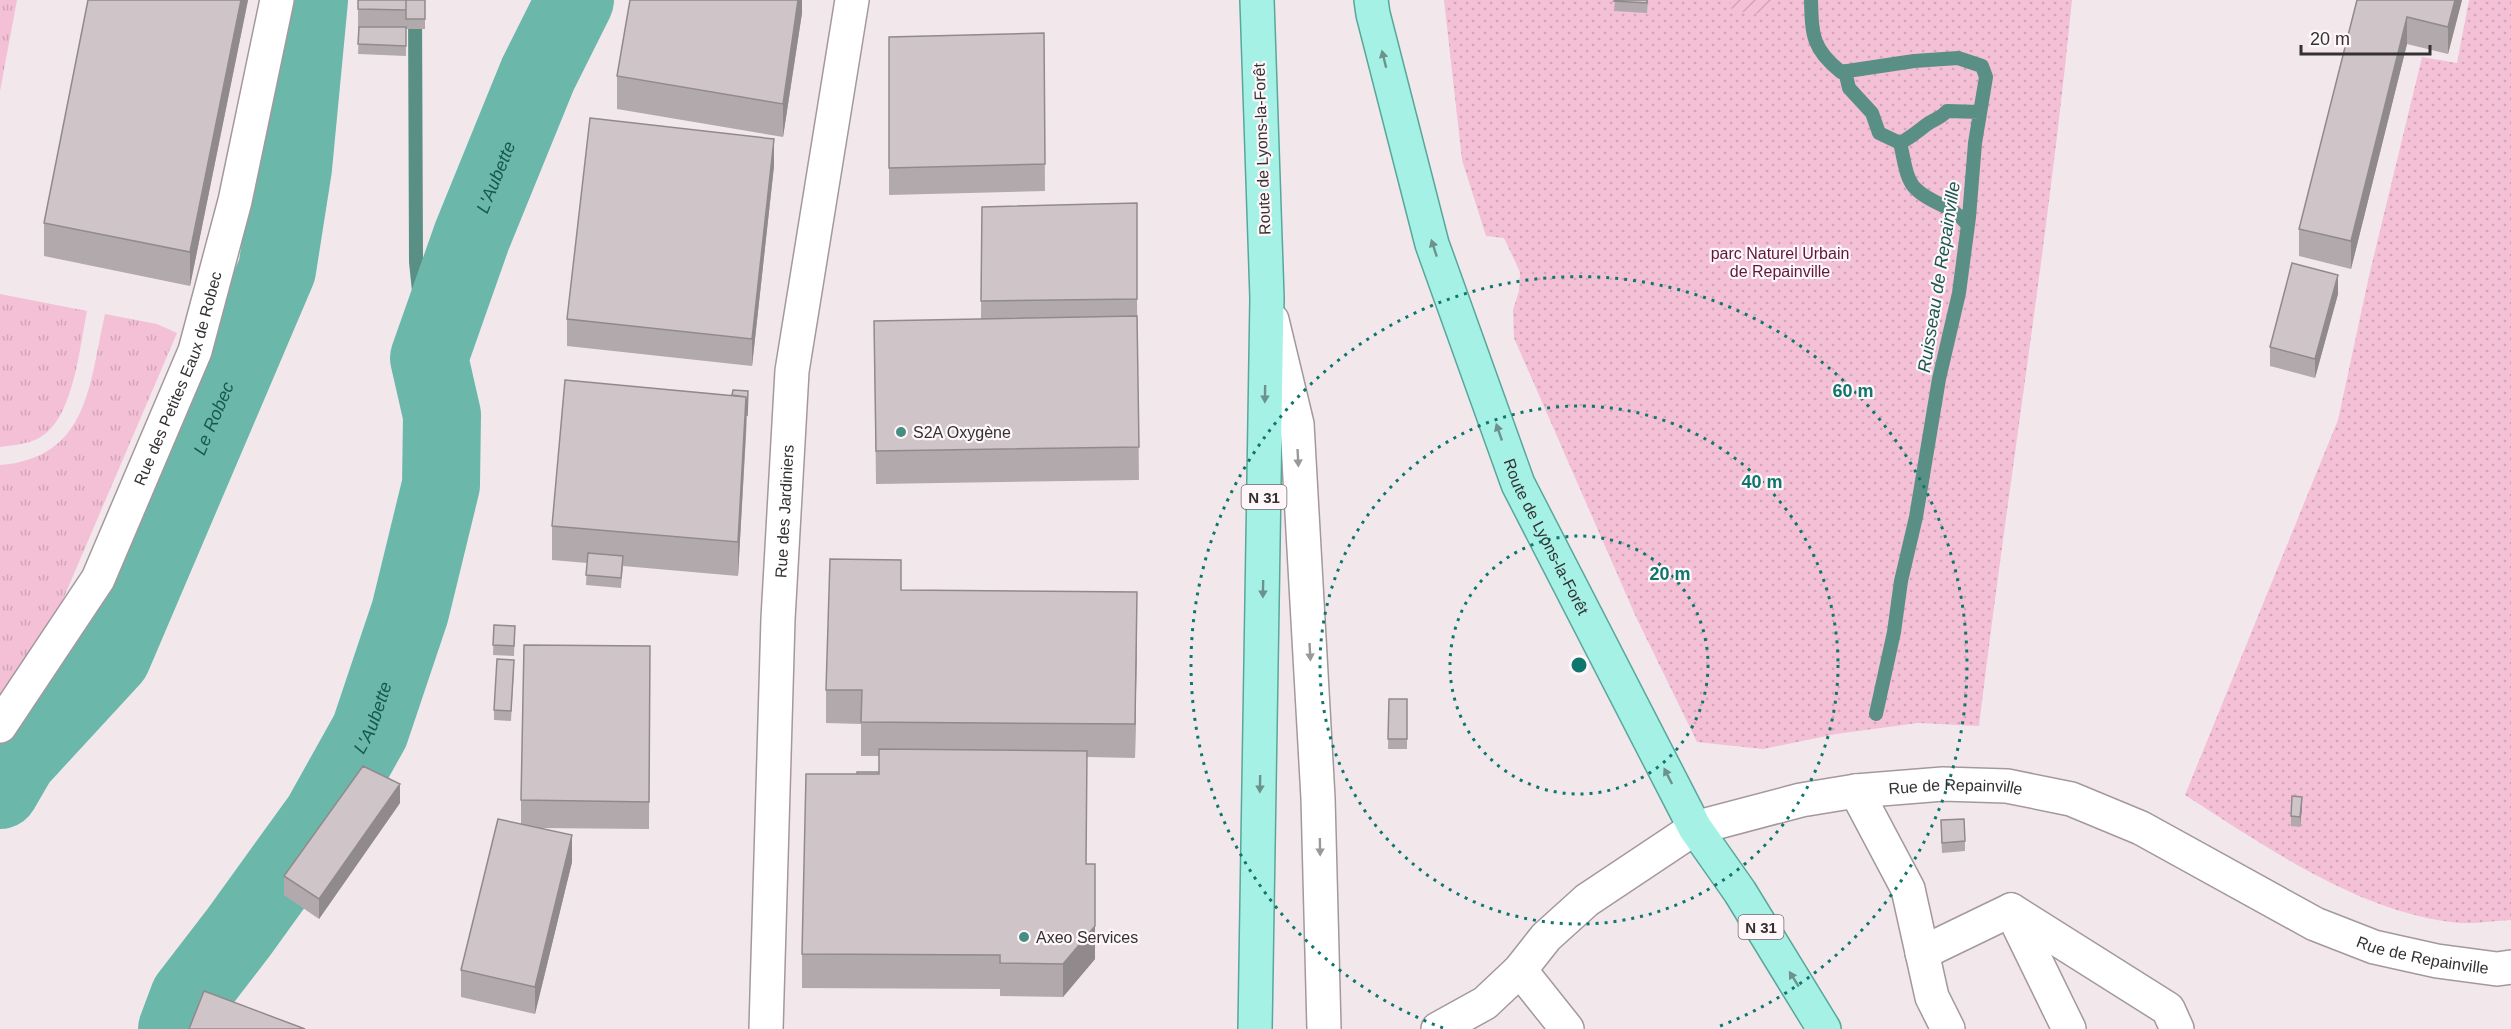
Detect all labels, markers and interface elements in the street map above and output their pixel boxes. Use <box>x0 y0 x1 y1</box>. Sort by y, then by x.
scale bar <box>2301 18 2430 56</box>
text: 20 m <box>2310 29 2350 49</box>
one-way arrow <box>1379 50 1389 68</box>
street label: Route de Lyons-la-Forêt <box>1250 62 1273 235</box>
water label: L'Aubette <box>472 139 519 216</box>
water label: Ruisseau de Repainville <box>1914 180 1964 374</box>
one-way arrow <box>1429 239 1438 257</box>
park label: parc Naturel Urbain de Repainville <box>1711 245 1849 280</box>
street label: Rue des Petites Eaux de Robec <box>130 270 224 488</box>
water label: Le Robec <box>189 379 238 458</box>
text: 60 m <box>1832 381 1874 401</box>
one-way arrow <box>1260 385 1270 404</box>
one-way arrow <box>1493 423 1503 441</box>
place label: S2A Oxygène <box>913 424 1011 441</box>
marker: S2A Oxygène <box>894 425 908 439</box>
street label: Rue des Jardiniers <box>772 444 796 578</box>
one-way arrow <box>1294 448 1303 467</box>
street label: Route de Lyons-la-Forêt <box>1501 456 1592 618</box>
text: 40 m <box>1741 472 1783 492</box>
road number: N 31 <box>1242 485 1286 509</box>
text: 20 m <box>1649 564 1691 584</box>
one-way arrow <box>1258 580 1267 599</box>
one-way arrow <box>1305 643 1315 662</box>
centre of rings <box>1569 655 1589 675</box>
water label: L'Aubette <box>349 679 396 757</box>
one-way arrow <box>1663 767 1673 784</box>
one-way arrow <box>1255 775 1264 794</box>
street label: Rue de Repainville <box>1888 775 2024 797</box>
one-way arrow <box>1315 838 1324 857</box>
road number: N 31 <box>1738 915 1784 939</box>
place label: Axeo Services <box>1036 929 1138 946</box>
marker: Axeo Services <box>1017 930 1031 944</box>
street label: Rue de Repainville <box>2354 933 2490 976</box>
one-way arrow <box>1788 971 1799 987</box>

